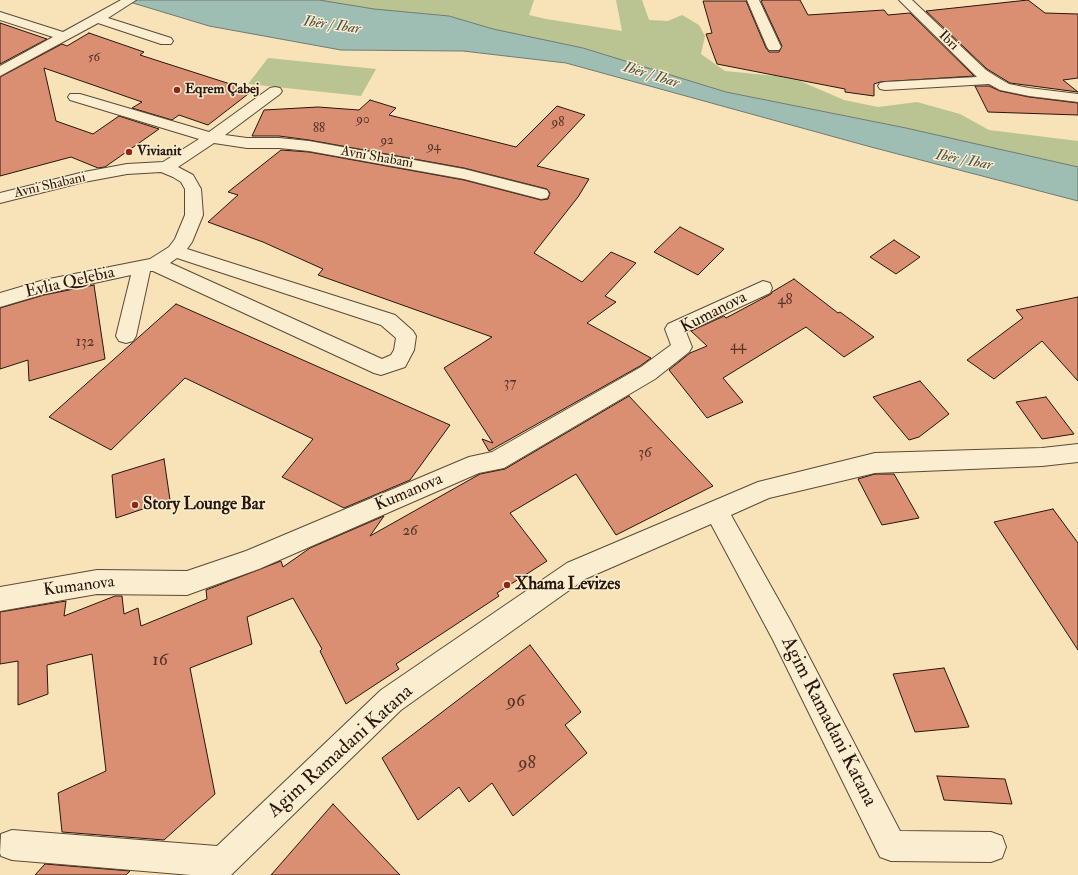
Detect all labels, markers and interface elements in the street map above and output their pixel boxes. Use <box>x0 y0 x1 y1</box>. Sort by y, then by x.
water label: Ibër / Ibar <box>302 13 362 39</box>
street label: Ibri <box>934 28 962 54</box>
house number: 56 <box>88 50 100 66</box>
water label: Ibër / Ibar <box>621 59 681 93</box>
place label: Eqrem Çabej <box>185 82 259 98</box>
marker: Eqrem Çabej <box>172 85 182 95</box>
house number: 90 <box>356 112 370 128</box>
house number: 98 <box>552 115 564 131</box>
house number: 88 <box>313 121 325 137</box>
house number: 92 <box>380 133 394 149</box>
house number: 94 <box>427 139 441 155</box>
street label: Avni Shabani <box>340 143 414 173</box>
place label: Vivianit <box>137 144 181 160</box>
marker: Vivianit <box>124 147 134 157</box>
water label: Ibër / Ibar <box>934 147 994 175</box>
street label: Avni Shabani <box>13 170 87 202</box>
street label: Evlia Qelebia <box>23 263 117 303</box>
street label: Kumanova <box>677 288 751 338</box>
house number: 48 <box>777 292 793 310</box>
house number: 132 <box>76 334 94 352</box>
house number: 44 <box>730 338 746 356</box>
house number: 37 <box>504 375 516 393</box>
house number: 36 <box>638 445 652 463</box>
street label: Kumanova <box>372 470 446 516</box>
place label: Story Lounge Bar <box>143 495 265 515</box>
marker: Story Lounge Bar <box>130 500 140 510</box>
house number: 26 <box>402 523 418 541</box>
street label: Kumanova <box>42 573 116 601</box>
place label: Xhama Levizes <box>515 575 620 595</box>
marker: Xhama Levizes <box>502 580 512 590</box>
street label: Agim Ramadani Katana <box>775 633 881 811</box>
house number: 16 <box>152 650 168 672</box>
street label: Agim Ramadani Katana <box>263 680 419 824</box>
house number: 96 <box>507 691 525 713</box>
house number: 98 <box>518 753 536 775</box>

